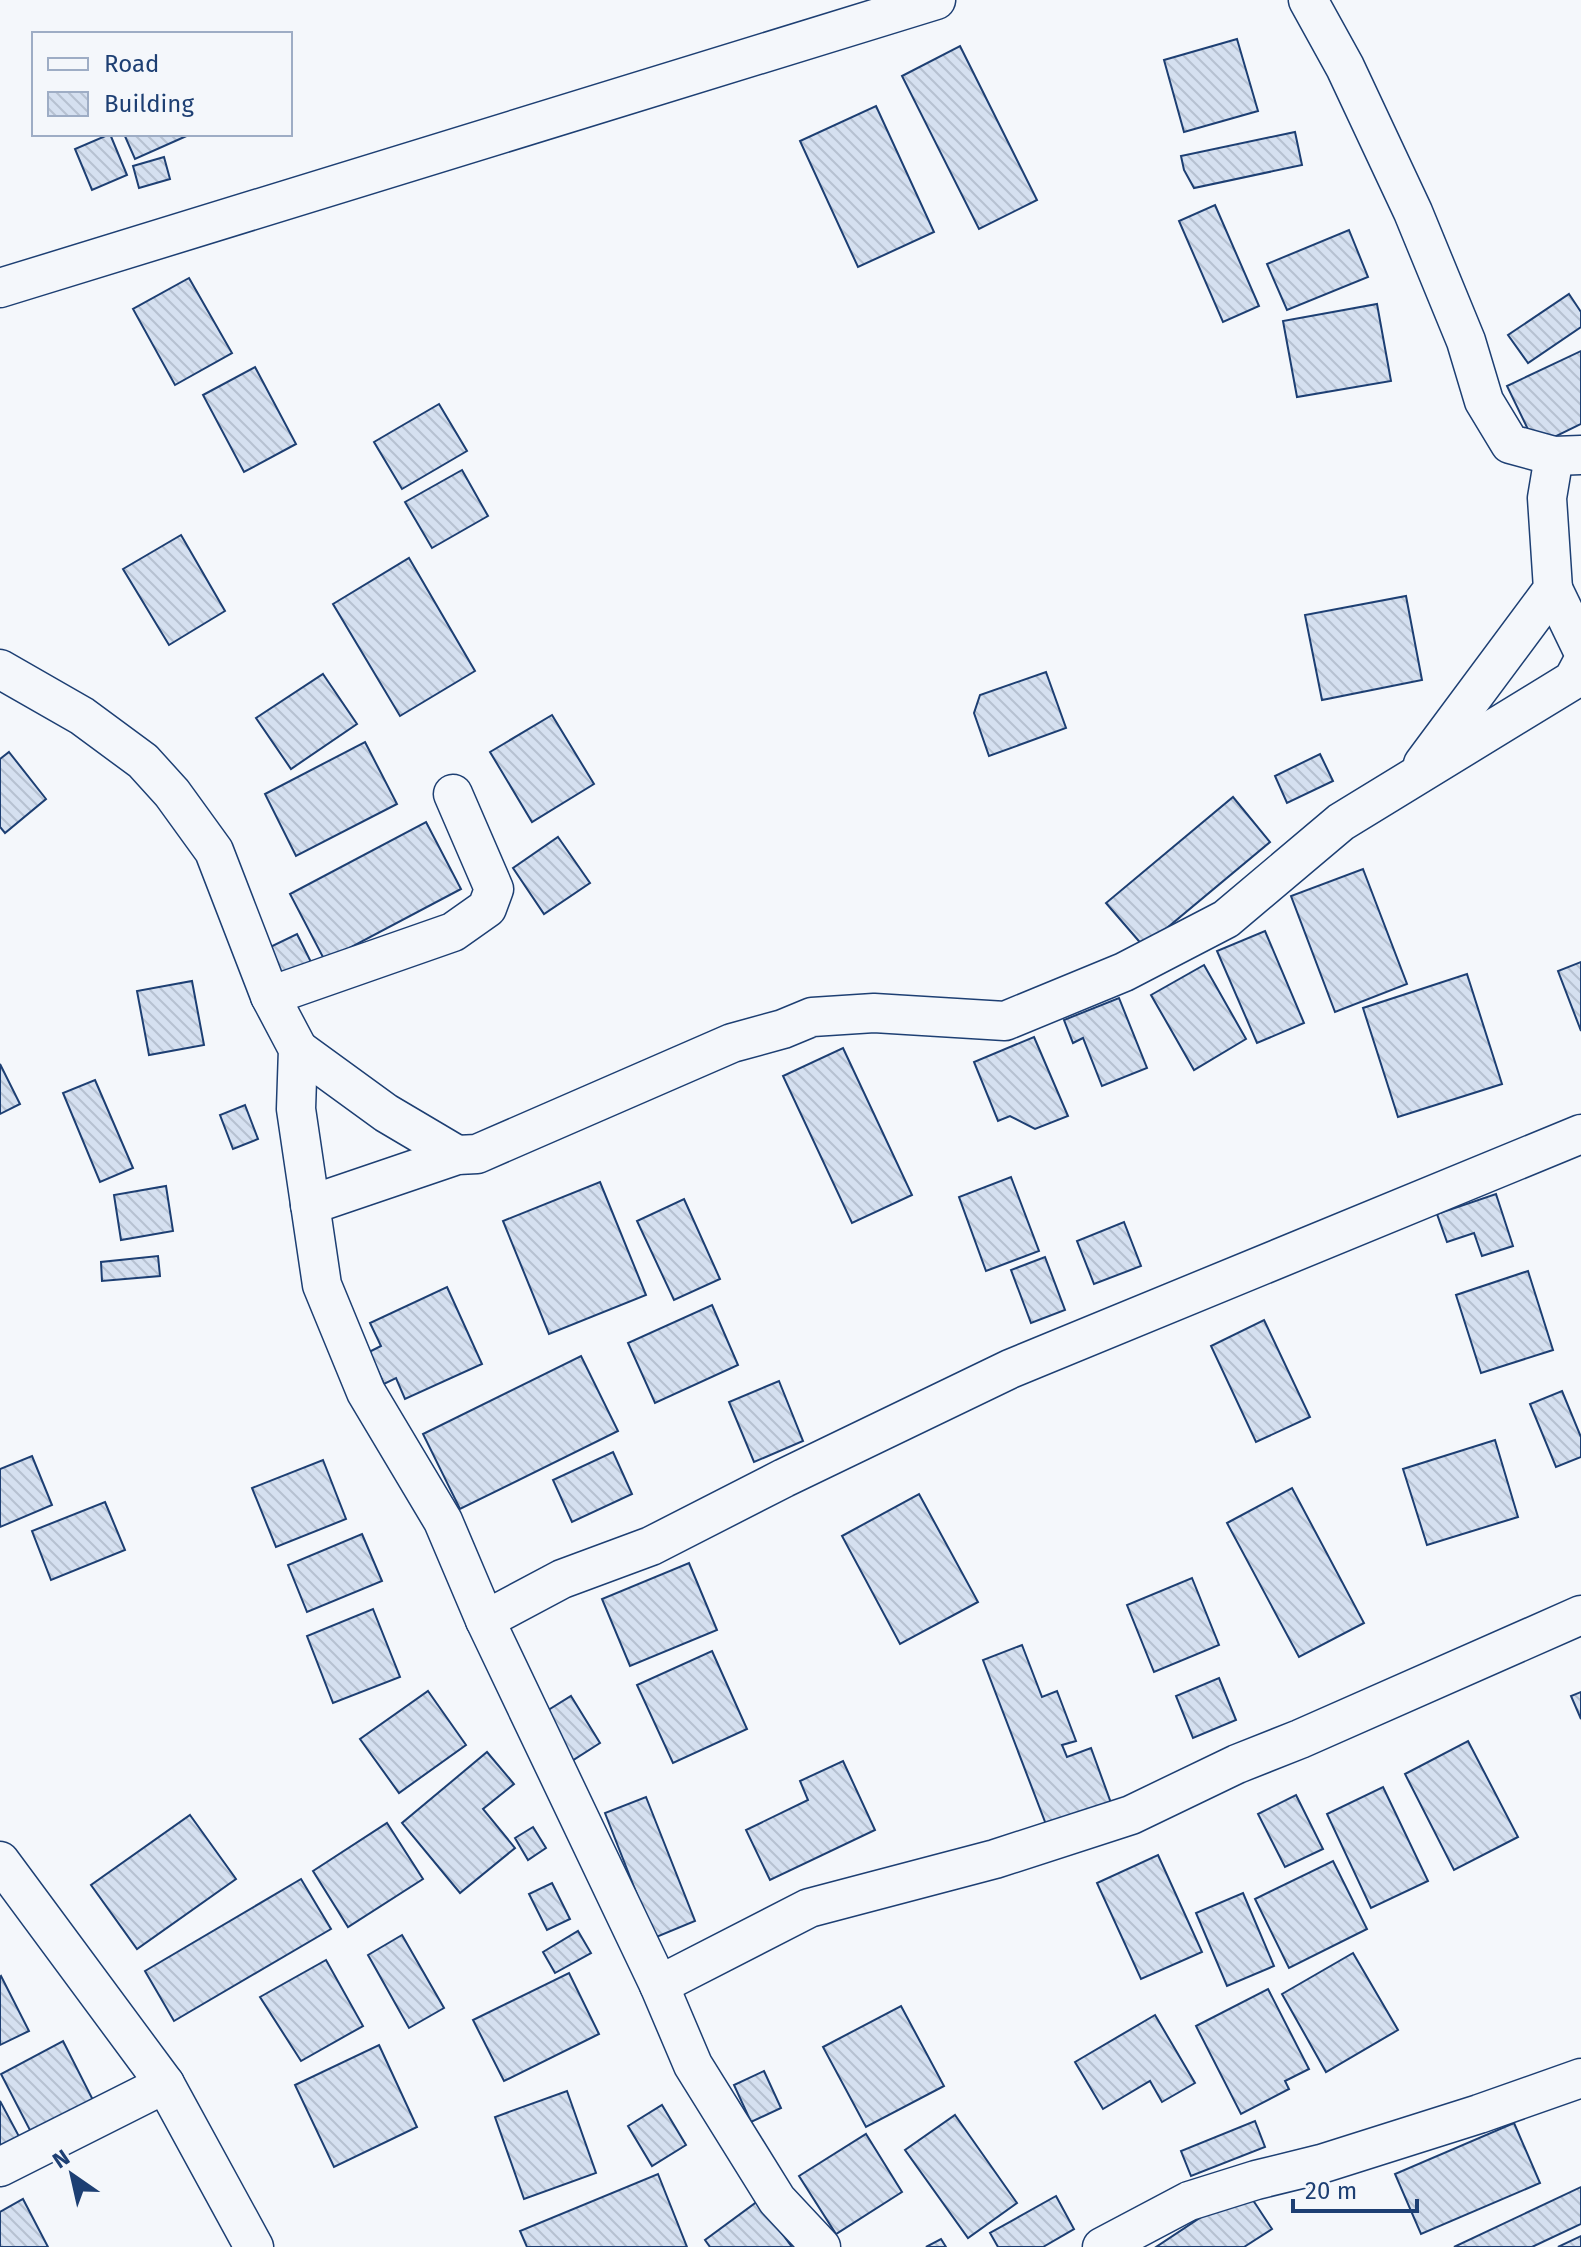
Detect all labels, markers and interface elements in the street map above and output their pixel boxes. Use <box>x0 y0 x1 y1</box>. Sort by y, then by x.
legend <box>32 32 292 136</box>
text: Road <box>104 50 159 78</box>
text: Building <box>104 90 194 118</box>
north arrow <box>32 2135 112 2215</box>
text: N <box>47 2144 75 2174</box>
scale bar <box>1293 2163 1417 2213</box>
text: 20 m <box>1305 2177 1357 2205</box>

